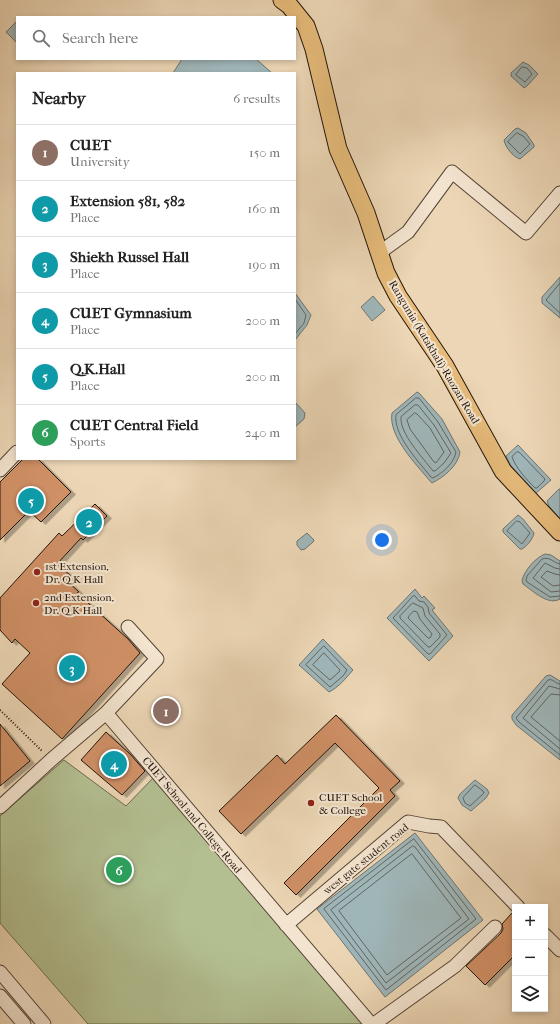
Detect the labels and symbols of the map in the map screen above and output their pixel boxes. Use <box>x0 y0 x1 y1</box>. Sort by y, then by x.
street label: Rangunia (Katakhali)-Raozan Road <box>386 278 483 427</box>
pin: 5 <box>18 486 44 516</box>
pin: 2 <box>76 507 102 537</box>
your location <box>372 530 392 550</box>
place label: 1st Extension, Dr. Q K Hall <box>45 560 109 586</box>
marker: 1st Extension, Dr. Q K Hall <box>32 567 42 577</box>
place label: 2nd Extension, Dr. Q K Hall <box>44 591 114 617</box>
marker: 2nd Extension, Dr. Q K Hall <box>31 598 41 608</box>
pin: 3 <box>59 653 85 683</box>
pin: 1 <box>153 696 179 726</box>
pin: 4 <box>101 749 127 779</box>
street label: CUET School and College Road <box>140 754 245 877</box>
place label: CUET School & College <box>319 791 382 817</box>
marker: CUET School & College <box>306 798 316 808</box>
street label: west gate student road <box>320 820 412 898</box>
pin: 6 <box>106 855 132 885</box>

